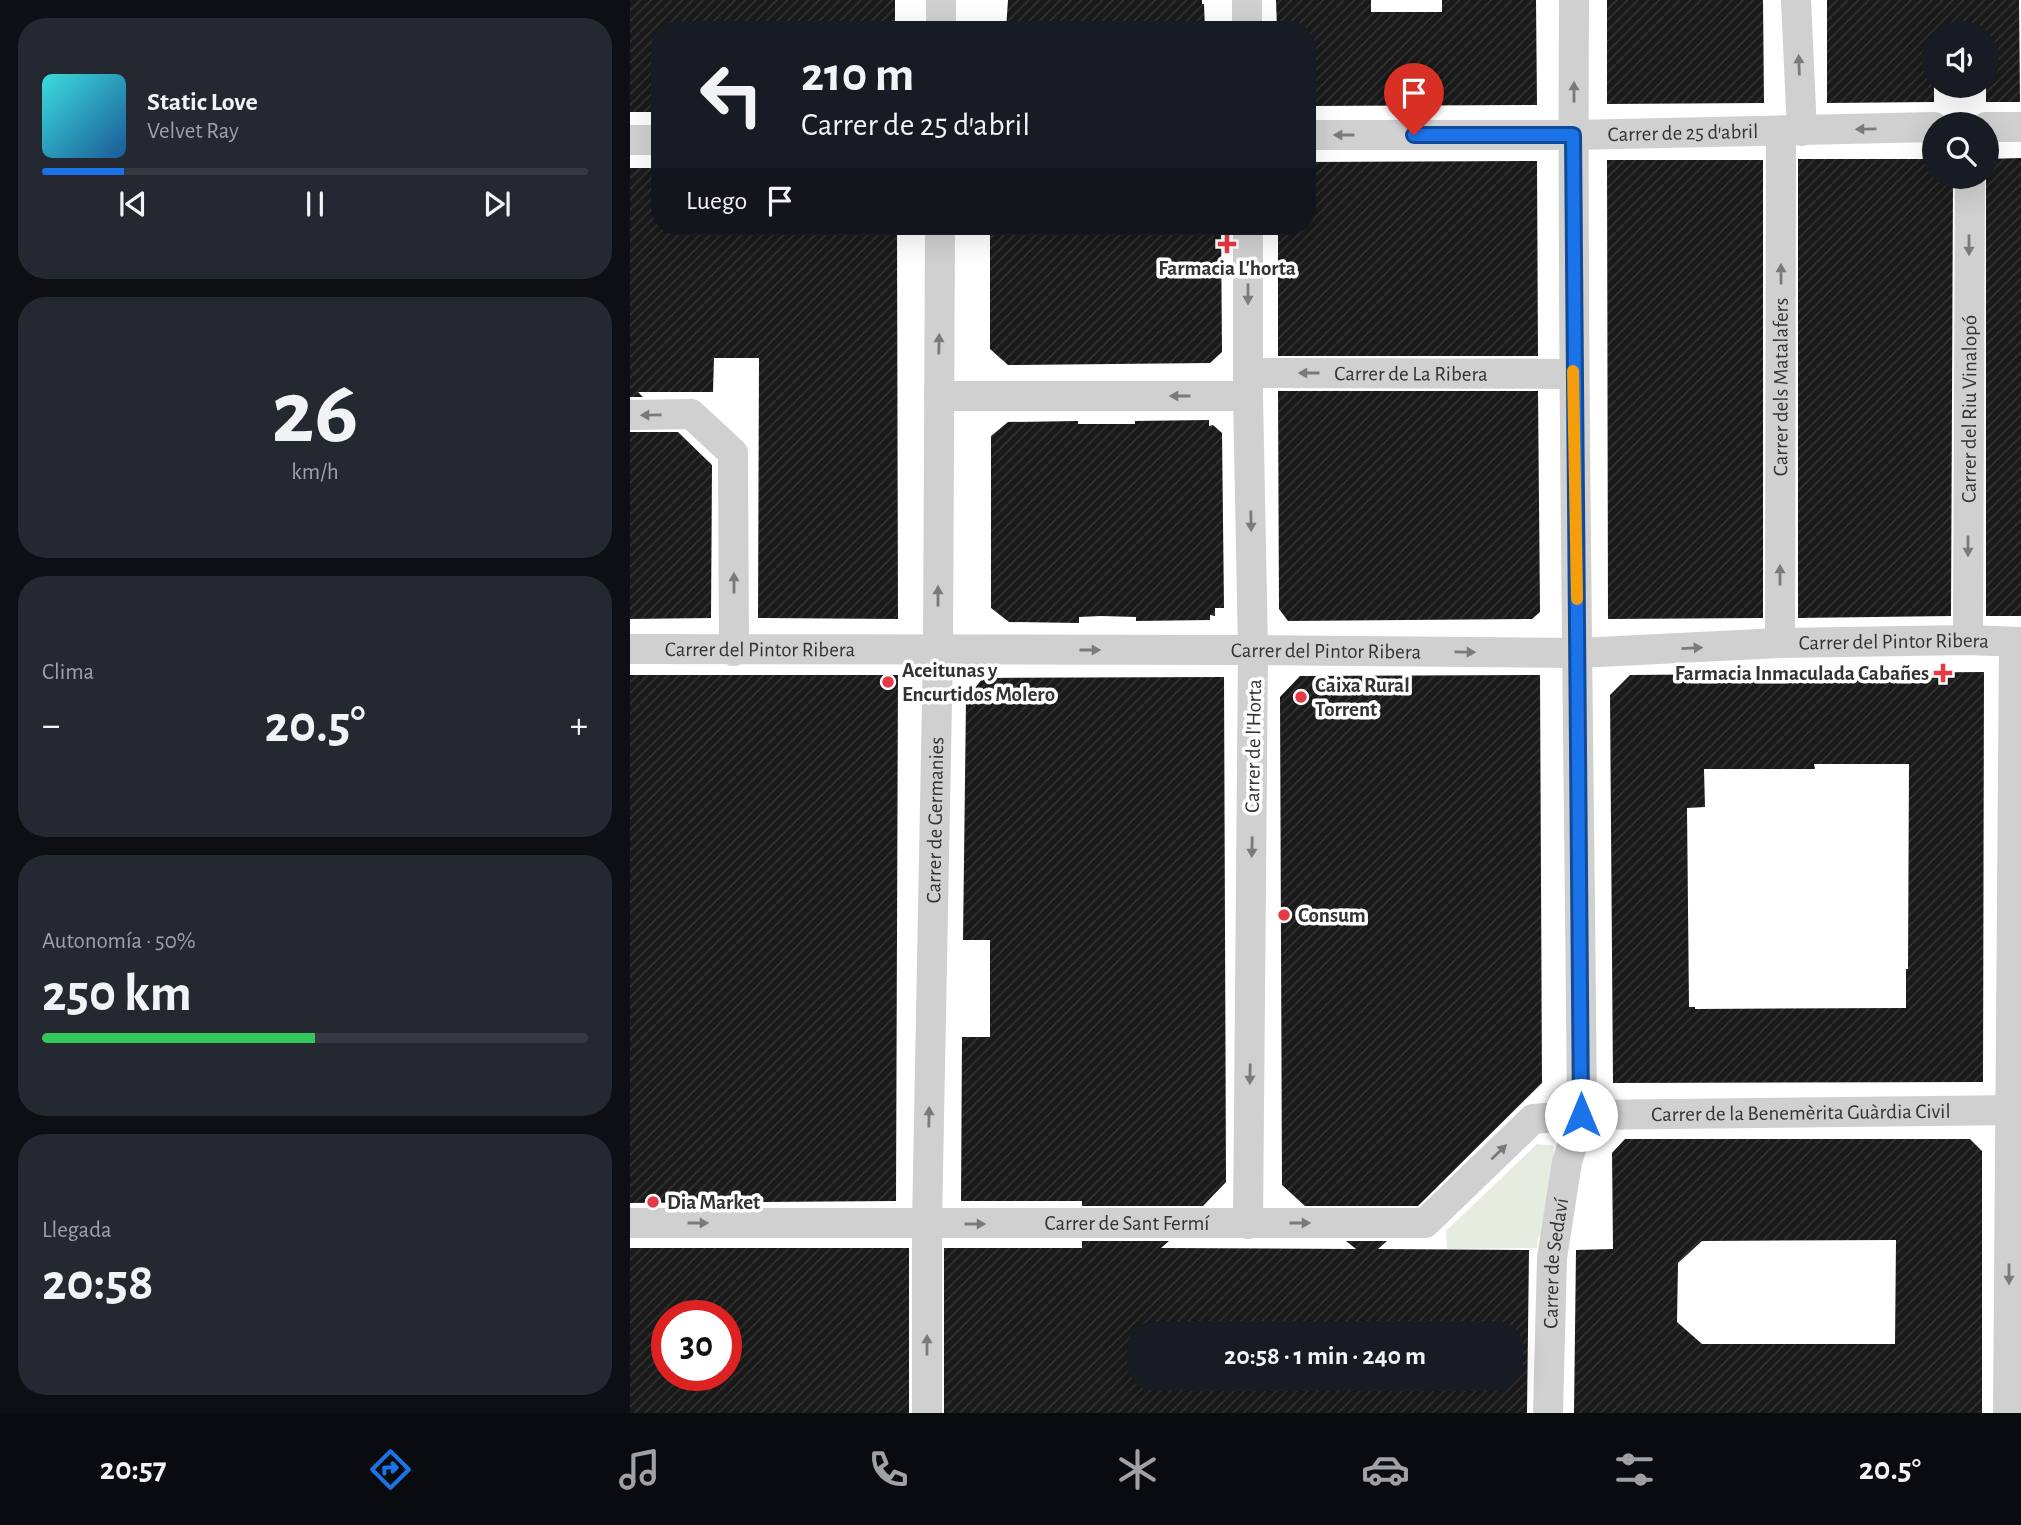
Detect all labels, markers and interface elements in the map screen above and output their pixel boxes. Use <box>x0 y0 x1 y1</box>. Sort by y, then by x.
map controls <box>1922 21 1999 189</box>
button: sound <box>1922 21 1999 98</box>
icon: left <box>686 49 777 140</box>
text: 210 m <box>801 51 914 100</box>
one-way arrow <box>1794 54 1805 76</box>
pin <box>1384 63 1444 135</box>
icon: arrive <box>1395 74 1433 112</box>
one-way arrow <box>1568 81 1580 103</box>
text: Static Love <box>147 89 258 115</box>
text: Carrer de 25 d'abril <box>801 109 1030 141</box>
button: search <box>1922 112 1999 189</box>
text: Velvet Ray <box>147 120 239 143</box>
street label: Carrer de 25 d'abril <box>1607 121 1758 145</box>
one-way arrow <box>1854 123 1876 135</box>
one-way arrow <box>1333 129 1355 141</box>
icon: arrive <box>761 182 799 220</box>
icon: previous <box>114 185 152 223</box>
icon: pause <box>296 185 334 223</box>
icon: next <box>478 185 516 223</box>
text: Luego <box>686 188 747 214</box>
one-way arrow <box>1963 234 1975 256</box>
marker: Farmacia L'horta <box>1219 236 1235 252</box>
place label: Farmacia L'horta <box>1158 258 1296 279</box>
one-way arrow <box>1775 263 1787 285</box>
one-way arrow <box>1242 283 1254 305</box>
street label: Carrer dels Matalafers <box>1770 298 1792 476</box>
street label: Carrer del Riu Vinalopó <box>1959 315 1980 503</box>
one-way arrow <box>933 333 945 355</box>
street label: Carrer de La Ribera <box>1334 363 1488 385</box>
one-way arrow <box>1298 367 1320 379</box>
text: 26 <box>272 368 358 459</box>
one-way arrow <box>1168 390 1190 402</box>
one-way arrow <box>640 409 662 420</box>
text: km/h <box>291 461 339 484</box>
one-way arrow <box>1245 511 1256 533</box>
one-way arrow <box>1962 535 1974 557</box>
one-way arrow <box>1774 564 1786 586</box>
one-way arrow <box>728 571 740 593</box>
one-way arrow <box>932 585 944 607</box>
street label: Carrer del Pintor Ribera <box>1798 630 1990 654</box>
street label: Carrer del Pintor Ribera <box>665 639 855 660</box>
street label: Carrer del Pintor Ribera <box>1231 640 1422 663</box>
one-way arrow <box>1681 642 1703 653</box>
one-way arrow <box>1079 644 1101 656</box>
one-way arrow <box>1454 646 1476 658</box>
place label: Aceitunas y Encurtidos Molero <box>902 660 1055 705</box>
text: Clima <box>42 661 94 684</box>
place label: Farmacia Inmaculada Cabañes <box>1675 663 1929 684</box>
marker: Farmacia Inmaculada Cabañes <box>1935 665 1951 681</box>
marker: Aceitunas y Encurtidos Molero <box>880 674 896 690</box>
place label: Caixa Rural Torrent <box>1315 675 1410 720</box>
street label: Carrer de l'Horta <box>1242 679 1265 813</box>
marker: Caixa Rural Torrent <box>1293 689 1309 705</box>
text: 20.5° <box>264 699 366 751</box>
text: − <box>42 707 60 745</box>
text: + <box>570 707 588 745</box>
street label: Carrer de Germanies <box>923 737 947 903</box>
one-way arrow <box>1246 836 1258 858</box>
place label: Consum <box>1298 905 1366 926</box>
marker: Consum <box>1276 907 1292 923</box>
text: Autonomía · 50% <box>42 930 196 953</box>
text: 250 km <box>42 968 192 1020</box>
one-way arrow <box>1244 1064 1256 1086</box>
position arrow <box>1544 1078 1618 1152</box>
street label: Carrer de la Benemèrita Guàrdia Civil <box>1651 1101 1951 1125</box>
one-way arrow <box>924 1106 935 1128</box>
one-way arrow <box>1490 1144 1507 1160</box>
place label: Dia Market <box>667 1192 760 1213</box>
marker: Dia Market <box>645 1194 661 1210</box>
street label: Carrer de Sedaví <box>1540 1196 1572 1329</box>
street label: Carrer de Sant Fermí <box>1045 1213 1210 1234</box>
one-way arrow <box>687 1217 709 1229</box>
one-way arrow <box>964 1218 986 1230</box>
one-way arrow <box>1289 1218 1311 1229</box>
text: Llegada <box>42 1219 112 1242</box>
text: 20:58 <box>42 1257 154 1309</box>
one-way arrow <box>2003 1263 2015 1285</box>
speed limit sign: 30 <box>651 1300 742 1391</box>
one-way arrow <box>921 1334 933 1356</box>
text: 20:58 · 1 min · 240 m <box>1224 1343 1426 1369</box>
icon: directions <box>366 1445 415 1494</box>
icon: music <box>615 1445 664 1494</box>
icon: phone <box>864 1445 913 1494</box>
icon: climate <box>1113 1445 1162 1494</box>
icon: car <box>1361 1445 1410 1494</box>
icon: filters <box>1610 1445 1659 1494</box>
text: 20:57 <box>100 1453 167 1485</box>
text: 20.5° <box>1859 1453 1921 1485</box>

